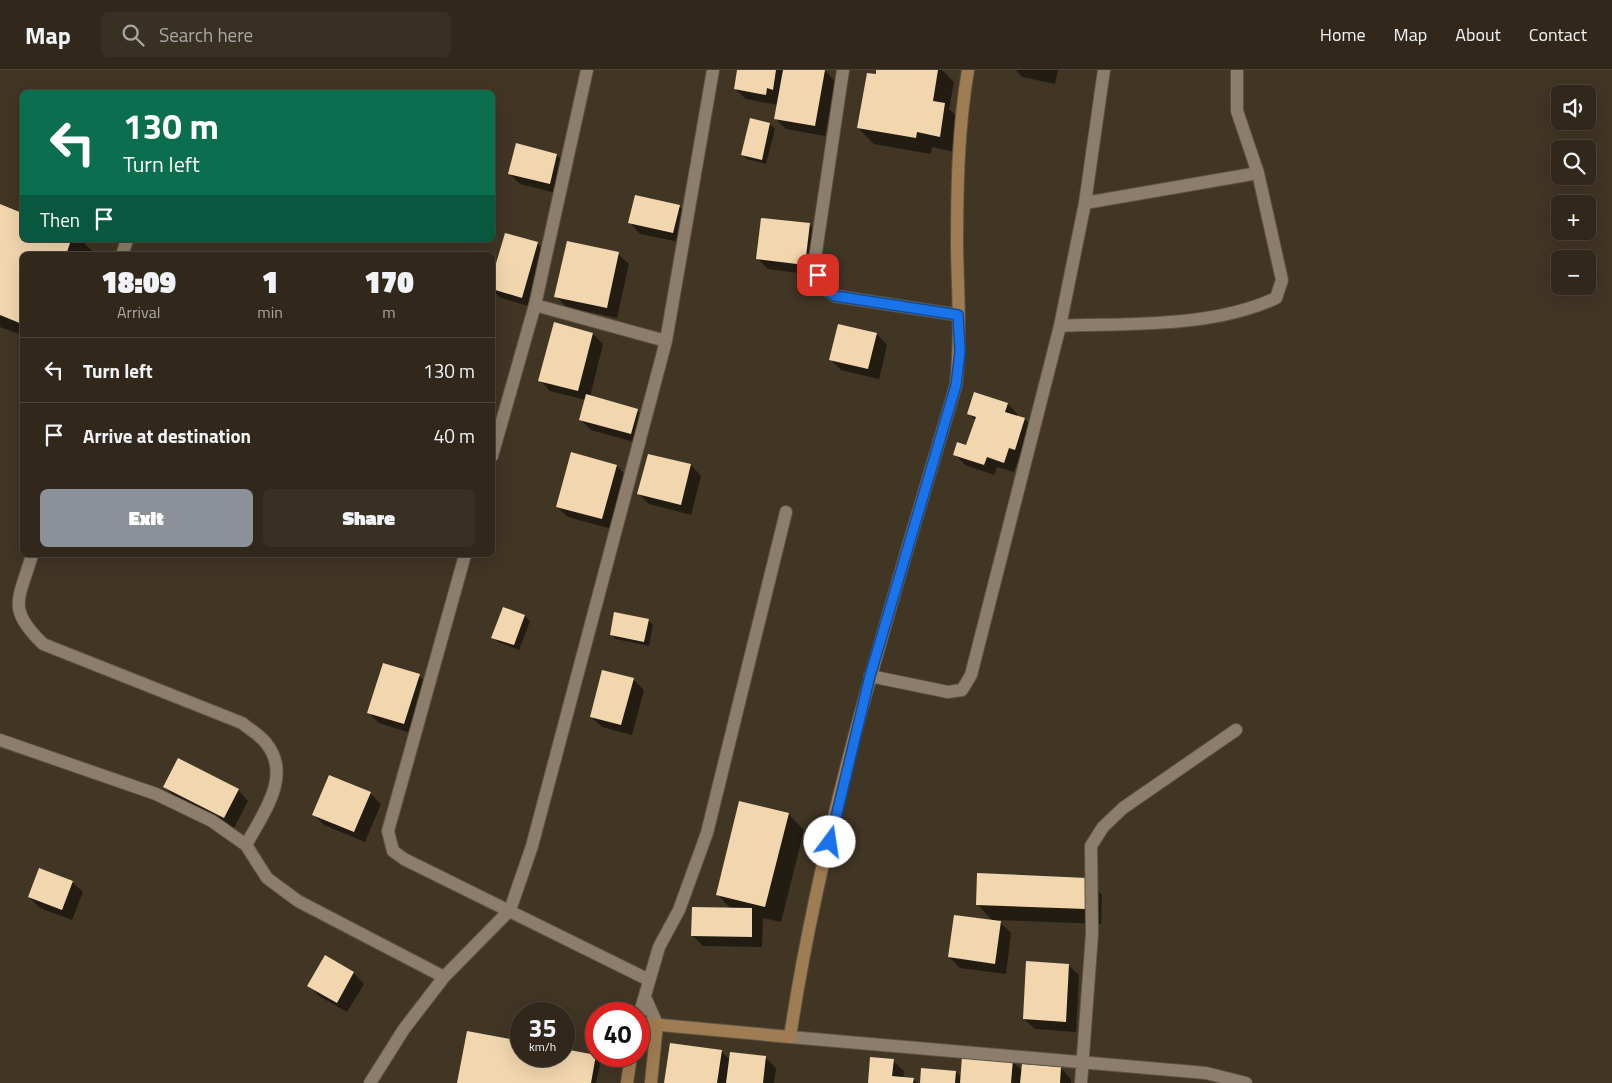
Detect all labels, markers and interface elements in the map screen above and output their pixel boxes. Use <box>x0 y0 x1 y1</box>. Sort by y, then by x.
search box <box>101 12 451 57</box>
text: Map <box>25 17 71 53</box>
text: Search here <box>159 20 253 49</box>
icon: search <box>119 21 147 49</box>
text: Home <box>1320 21 1366 48</box>
text: Map <box>1394 21 1427 48</box>
text: About <box>1455 21 1501 48</box>
text: Contact <box>1529 21 1587 48</box>
map controls <box>1551 85 1596 295</box>
button: sound <box>1551 85 1596 130</box>
text: 130 m <box>123 99 219 153</box>
icon: left <box>40 110 105 175</box>
button: search <box>1551 140 1596 185</box>
text: Turn left <box>123 147 200 181</box>
button: + <box>1551 195 1596 240</box>
text: Then <box>40 205 80 234</box>
icon: arrive <box>90 205 118 233</box>
button: − <box>1551 250 1596 295</box>
pin <box>797 254 839 296</box>
text: 18:09 <box>101 259 176 305</box>
text: 1 <box>262 259 278 305</box>
text: 170 <box>364 259 414 305</box>
icon: arrive <box>804 261 832 289</box>
text: Arrival <box>117 300 160 324</box>
text: min <box>257 300 283 324</box>
text: m <box>382 300 396 324</box>
icon: left <box>40 356 68 384</box>
text: Turn left <box>83 356 153 385</box>
text: 130 m <box>423 356 475 385</box>
icon: arrive <box>40 421 68 449</box>
text: Arrive at destination <box>83 421 251 450</box>
text: 40 m <box>434 421 475 450</box>
button: Exit <box>40 489 253 547</box>
button: Share <box>263 489 475 547</box>
position arrow <box>803 815 855 867</box>
speed limit sign: 40 <box>585 1002 650 1067</box>
text: 35 <box>528 1009 557 1047</box>
text: km/h <box>529 1037 556 1056</box>

